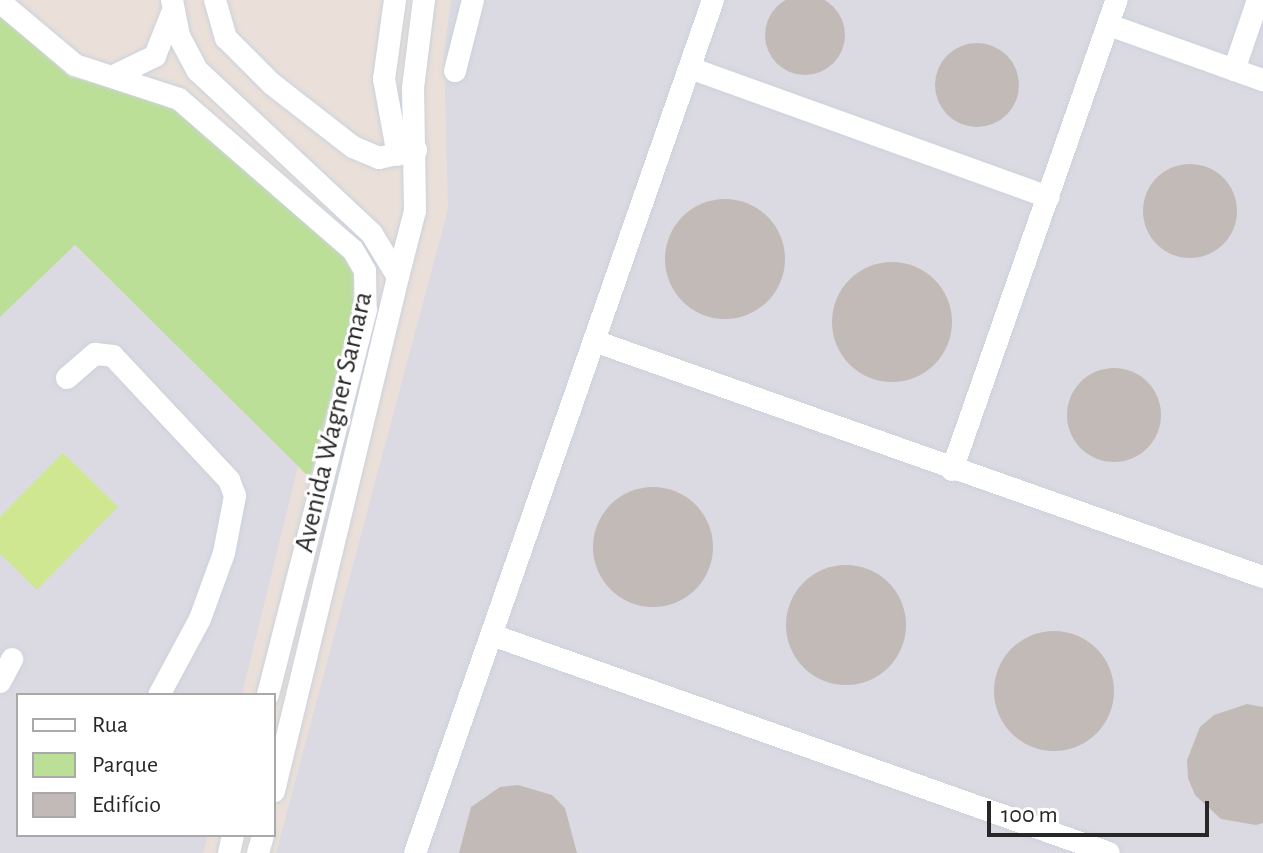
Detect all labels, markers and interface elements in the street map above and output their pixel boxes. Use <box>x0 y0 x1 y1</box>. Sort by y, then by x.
street label: Avenida Wagner Samara <box>288 288 380 556</box>
legend <box>16 693 276 837</box>
text: Rua <box>92 713 128 737</box>
text: Parque <box>92 753 158 777</box>
scale bar <box>991 785 1213 835</box>
text: Edifício <box>92 793 161 817</box>
text: 100 m <box>1001 803 1058 827</box>

